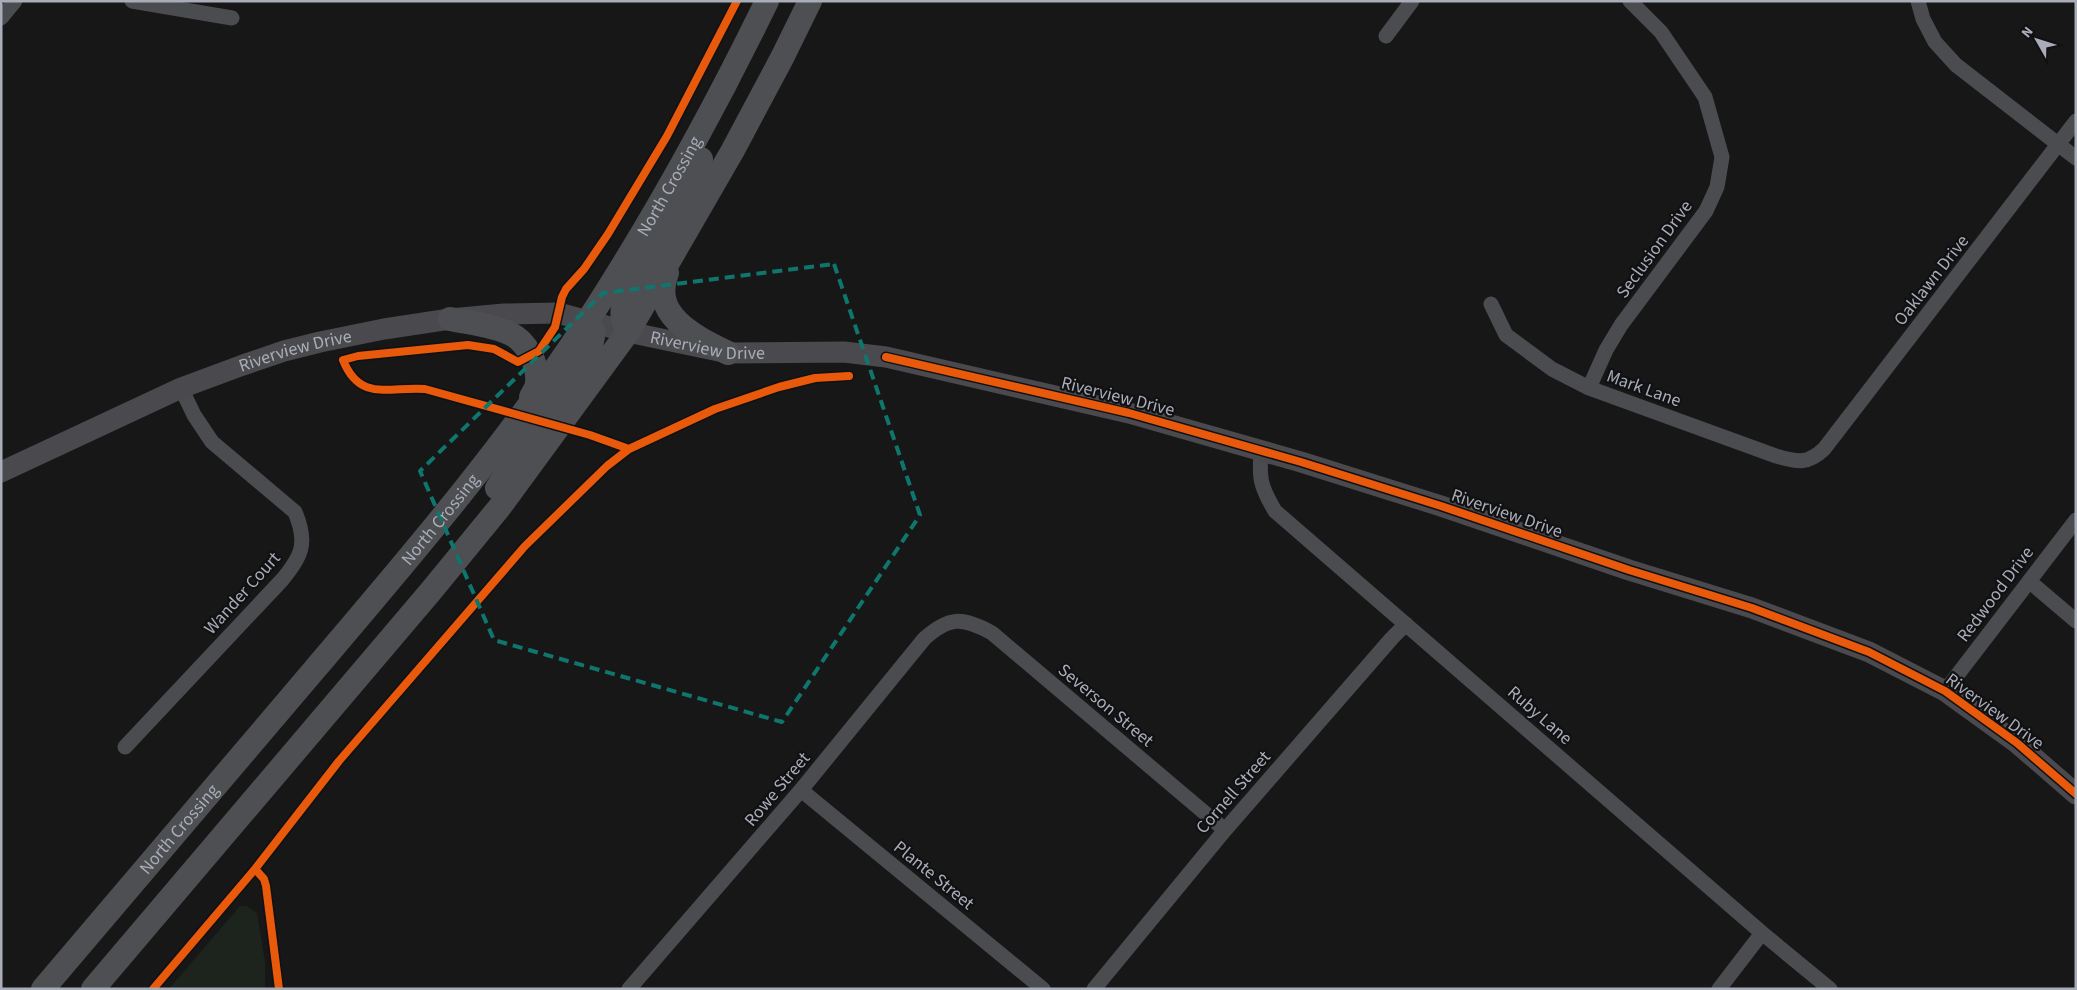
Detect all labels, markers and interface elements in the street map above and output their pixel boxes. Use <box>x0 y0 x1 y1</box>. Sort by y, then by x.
north arrow <box>2012 15 2062 65</box>
text: N <box>2017 23 2038 42</box>
street label: North Crossing <box>631 132 708 241</box>
street label: Seclusion Drive <box>1610 195 1698 303</box>
street label: Oaklawn Drive <box>1888 230 1975 331</box>
street label: Riverview Drive <box>235 324 354 379</box>
street label: Riverview Drive <box>648 325 765 366</box>
street label: Mark Lane <box>1603 363 1685 413</box>
street label: Riverview Drive <box>1059 370 1177 423</box>
street label: North Crossing <box>396 469 485 571</box>
street label: Riverview Drive <box>1448 483 1566 544</box>
street label: Redwood Drive <box>1951 541 2040 647</box>
street label: Wander Court <box>198 546 286 640</box>
street label: Severson Street <box>1052 658 1159 753</box>
street label: Riverview Drive <box>1940 667 2049 756</box>
street label: Ruby Lane <box>1502 680 1578 751</box>
street label: Cornell Street <box>1190 745 1277 839</box>
street label: Rowe Street <box>739 747 816 832</box>
street label: North Crossing <box>134 779 225 880</box>
street label: Plante Street <box>888 835 979 916</box>

